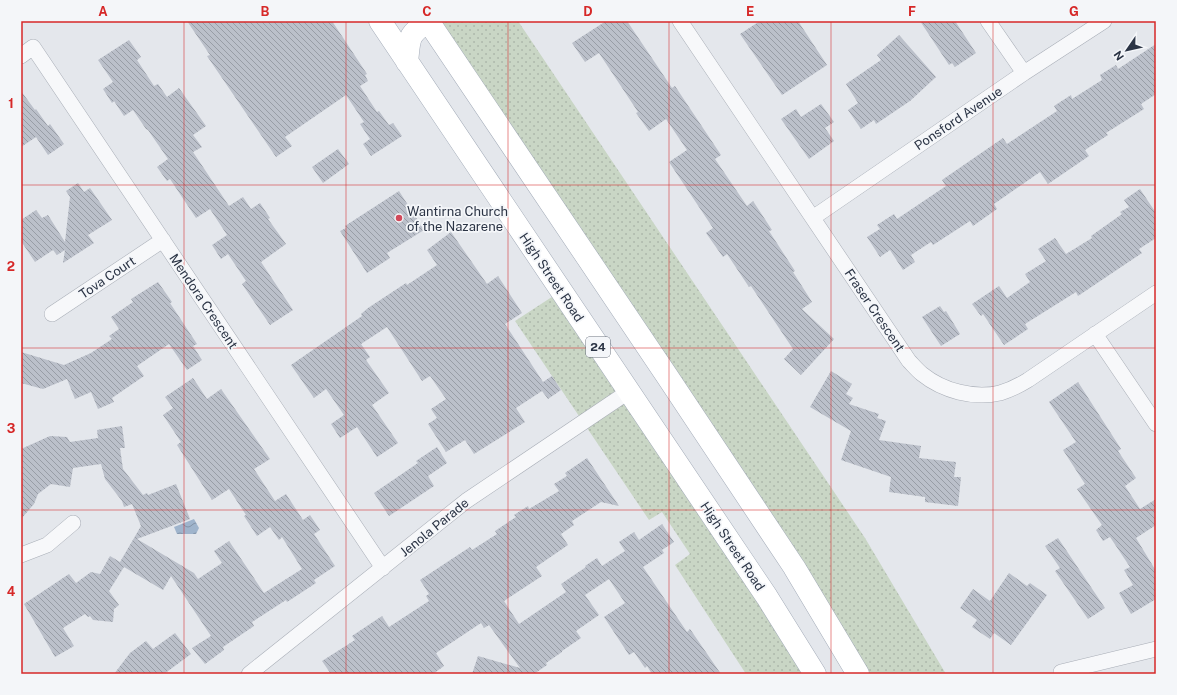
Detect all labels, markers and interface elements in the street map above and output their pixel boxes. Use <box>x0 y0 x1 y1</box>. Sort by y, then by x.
text: A <box>98 4 108 19</box>
text: B <box>261 4 270 19</box>
text: C <box>422 4 432 19</box>
text: D <box>583 4 593 19</box>
text: E <box>746 4 754 19</box>
text: F <box>908 4 916 19</box>
text: G <box>1069 4 1079 19</box>
north arrow <box>1107 30 1147 70</box>
text: N <box>1111 49 1126 63</box>
street label: Ponsford Avenue <box>912 84 1005 153</box>
text: 1 <box>8 96 14 111</box>
place label: Wantirna Church of the Nazarene <box>407 204 508 234</box>
marker: Wantirna Church of the Nazarene <box>394 213 404 223</box>
street label: High Street Road <box>516 230 587 325</box>
street label: Mendora Crescent <box>166 251 241 352</box>
street label: Tova Court <box>76 253 138 302</box>
text: 2 <box>7 259 15 274</box>
street label: Fraser Crescent <box>841 266 908 354</box>
road number: 24 <box>586 337 610 357</box>
text: 3 <box>7 421 16 436</box>
street label: Jenola Parade <box>397 495 472 560</box>
street label: High Street Road <box>697 499 768 594</box>
text: 4 <box>7 584 16 599</box>

